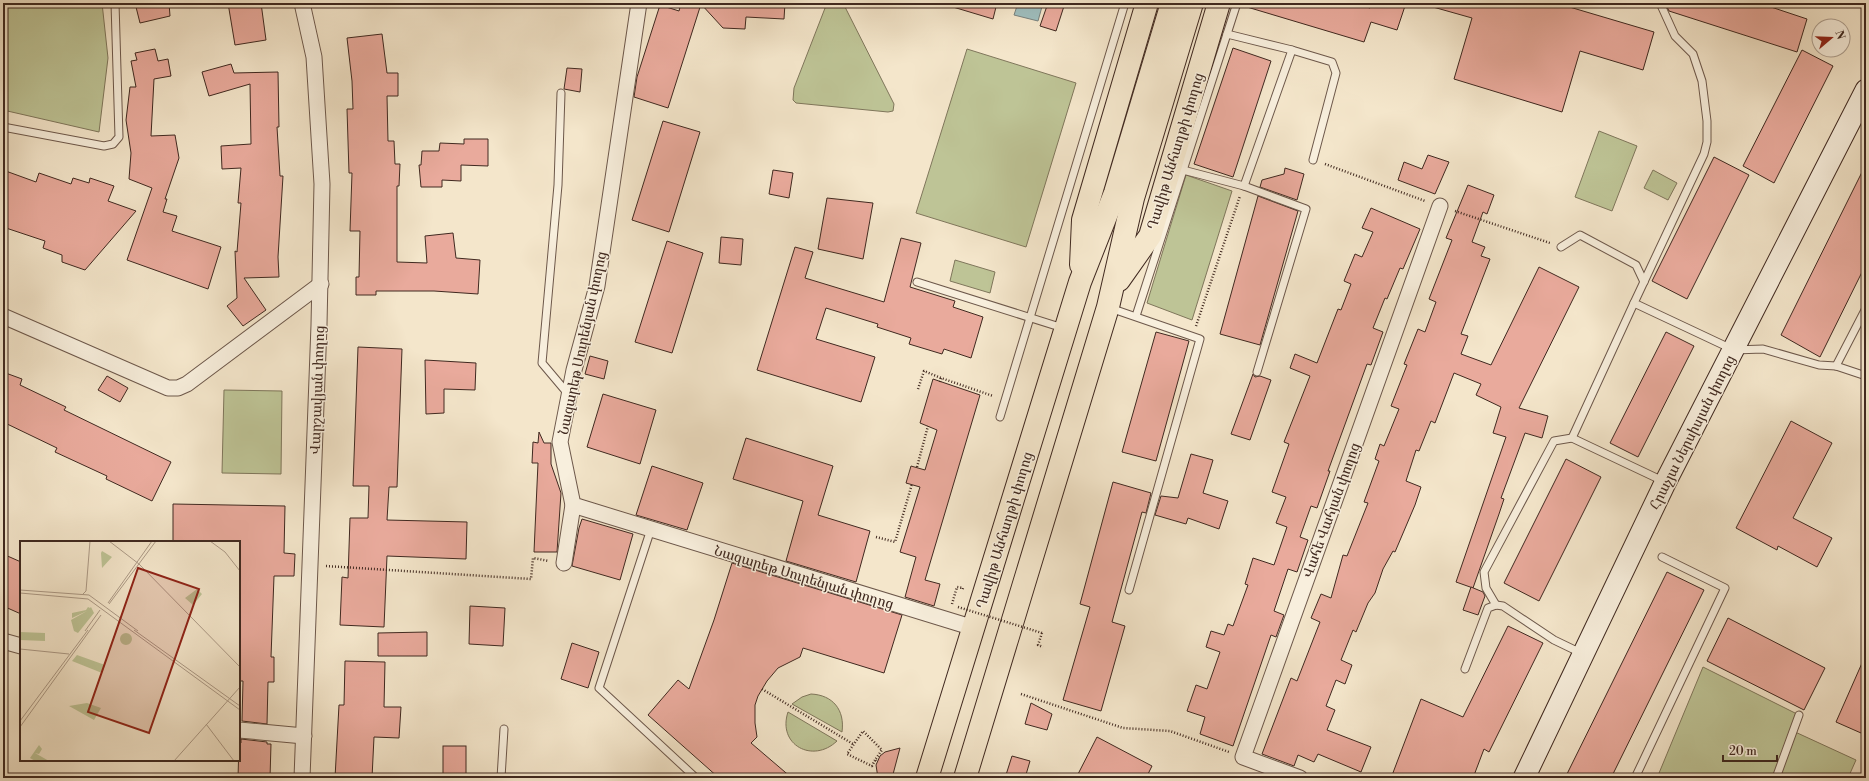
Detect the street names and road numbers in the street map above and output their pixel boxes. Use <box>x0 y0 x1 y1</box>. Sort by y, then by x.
street label: Դավիթ Անհաղթի փողոց <box>1143 71 1208 232</box>
street label: Նազարեթ Սուրենյան փողոց <box>555 250 611 437</box>
street label: Վարշավյան փողոց <box>307 325 329 455</box>
street label: Հրաչյա Ներսիսյան փողոց <box>1646 352 1740 513</box>
street label: Վահե Վահյան փողոց <box>1299 440 1365 580</box>
street label: Դավիթ Անհաղթի փողոց <box>972 450 1037 611</box>
street label: Նազարեթ Սուրենյան փողոց <box>712 542 896 614</box>

